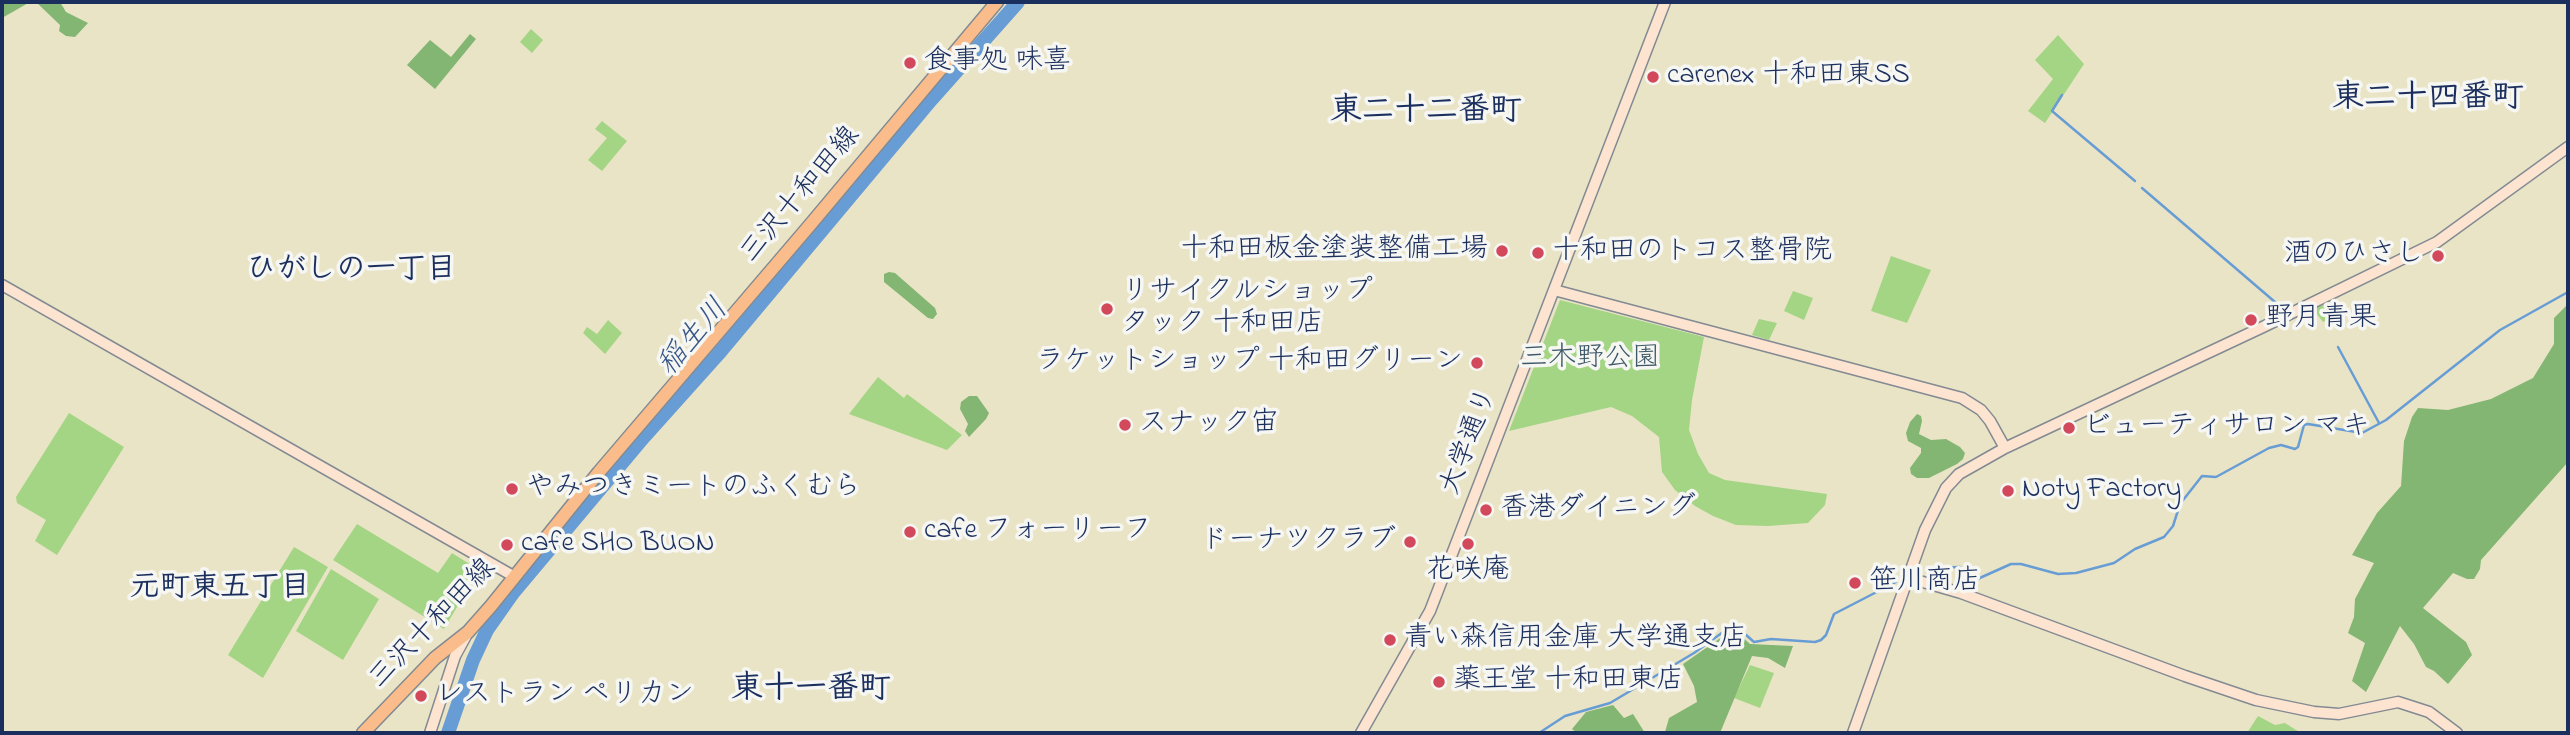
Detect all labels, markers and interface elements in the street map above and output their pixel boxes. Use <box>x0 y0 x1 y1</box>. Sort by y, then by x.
place label: 食事処 味喜 <box>924 46 1071 80</box>
marker: 食事処 味喜 <box>902 55 918 71</box>
place label: carenex 十和田東SS <box>1667 60 1910 94</box>
marker: carenex 十和田東SS <box>1645 69 1661 85</box>
district label: 東二十四番町 <box>2332 82 2524 120</box>
district label: 東二十二番町 <box>1330 95 1522 133</box>
street label: 三沢十和田線 <box>735 121 869 271</box>
place label: 十和田板金塗装整備工場 <box>1180 234 1488 268</box>
place label: 十和田のトコス整骨院 <box>1552 236 1832 270</box>
place label: 酒のひさし <box>2284 239 2424 273</box>
marker: 十和田板金塗装整備工場 <box>1494 243 1510 259</box>
marker: 十和田のトコス整骨院 <box>1530 245 1546 261</box>
marker: 酒のひさし <box>2430 248 2446 264</box>
district label: ひがしの一丁目 <box>246 254 456 290</box>
place label: リサイクルショップ タック 十和田店 <box>1121 276 1373 342</box>
water label: 稲生川 <box>652 293 738 385</box>
marker: リサイクルショップ タック 十和田店 <box>1099 301 1115 317</box>
place label: 野月青果 <box>2265 303 2377 337</box>
marker: 野月青果 <box>2243 312 2259 328</box>
park label: 三木野公園 <box>1520 343 1660 377</box>
place label: ラケットショップ 十和田グリーン <box>1036 346 1463 380</box>
marker: ラケットショップ 十和田グリーン <box>1469 355 1485 371</box>
street label: 大学通り <box>1435 384 1507 500</box>
place label: スナック宙 <box>1139 408 1279 442</box>
place label: ビューティサロン マキ <box>2083 411 2370 445</box>
marker: スナック宙 <box>1117 417 1133 433</box>
marker: ビューティサロン マキ <box>2061 420 2077 436</box>
place label: やみつきミートのふくむら <box>526 472 861 506</box>
place label: Noty Factory <box>2022 474 2181 508</box>
marker: やみつきミートのふくむら <box>504 481 520 497</box>
marker: Noty Factory <box>2000 483 2016 499</box>
place label: 香港ダイニング <box>1500 493 1696 527</box>
marker: 香港ダイニング <box>1478 502 1494 518</box>
place label: cafe フォーリーフ <box>924 515 1152 549</box>
marker: cafe フォーリーフ <box>902 524 918 540</box>
place label: ドーナツクラブ <box>1200 525 1396 559</box>
place label: cafe SHO BUON <box>521 528 715 562</box>
marker: ドーナツクラブ <box>1402 534 1418 550</box>
marker: 花咲庵 <box>1460 536 1476 552</box>
marker: cafe SHO BUON <box>499 537 515 553</box>
street label: 三沢十和田線 <box>364 553 504 697</box>
place label: 花咲庵 <box>1426 555 1510 589</box>
place label: 笹川商店 <box>1869 566 1981 600</box>
district label: 元町東五丁目 <box>130 572 310 608</box>
marker: 笹川商店 <box>1847 575 1863 591</box>
place label: 青い森信用金庫 大学通支店 <box>1404 623 1747 657</box>
marker: 青い森信用金庫 大学通支店 <box>1382 632 1398 648</box>
place label: 薬王堂 十和田東店 <box>1453 665 1684 699</box>
district label: 東十一番町 <box>731 673 891 711</box>
marker: 薬王堂 十和田東店 <box>1431 674 1447 690</box>
place label: レストラン ペリカン <box>435 679 694 713</box>
marker: レストラン ペリカン <box>413 688 429 704</box>

